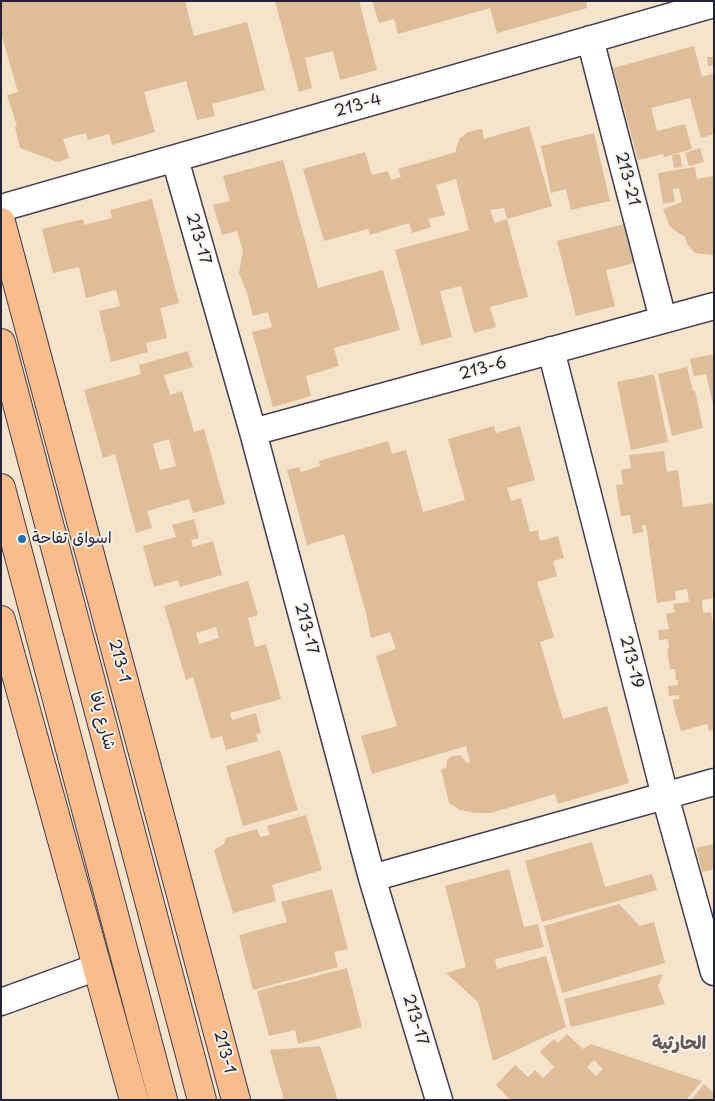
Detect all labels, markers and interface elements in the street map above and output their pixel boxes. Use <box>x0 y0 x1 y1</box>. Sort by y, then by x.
street label: 213-4 <box>332 90 384 122</box>
street label: 213-21 <box>611 150 643 208</box>
street label: 213-17 <box>182 211 214 267</box>
street label: 213-6 <box>457 354 509 384</box>
place label: اسواق تفاحة <box>32 529 112 549</box>
marker: اسواق تفاحة <box>16 533 28 545</box>
street label: 213-17 <box>290 601 322 657</box>
street label: 213-19 <box>615 634 647 690</box>
street label: 213-1 <box>104 637 134 685</box>
street label: شارع يافا <box>85 690 119 752</box>
street label: 213-17 <box>398 992 432 1048</box>
street label: 213-1 <box>209 1028 239 1076</box>
district label: الحارثية <box>652 1033 706 1055</box>

